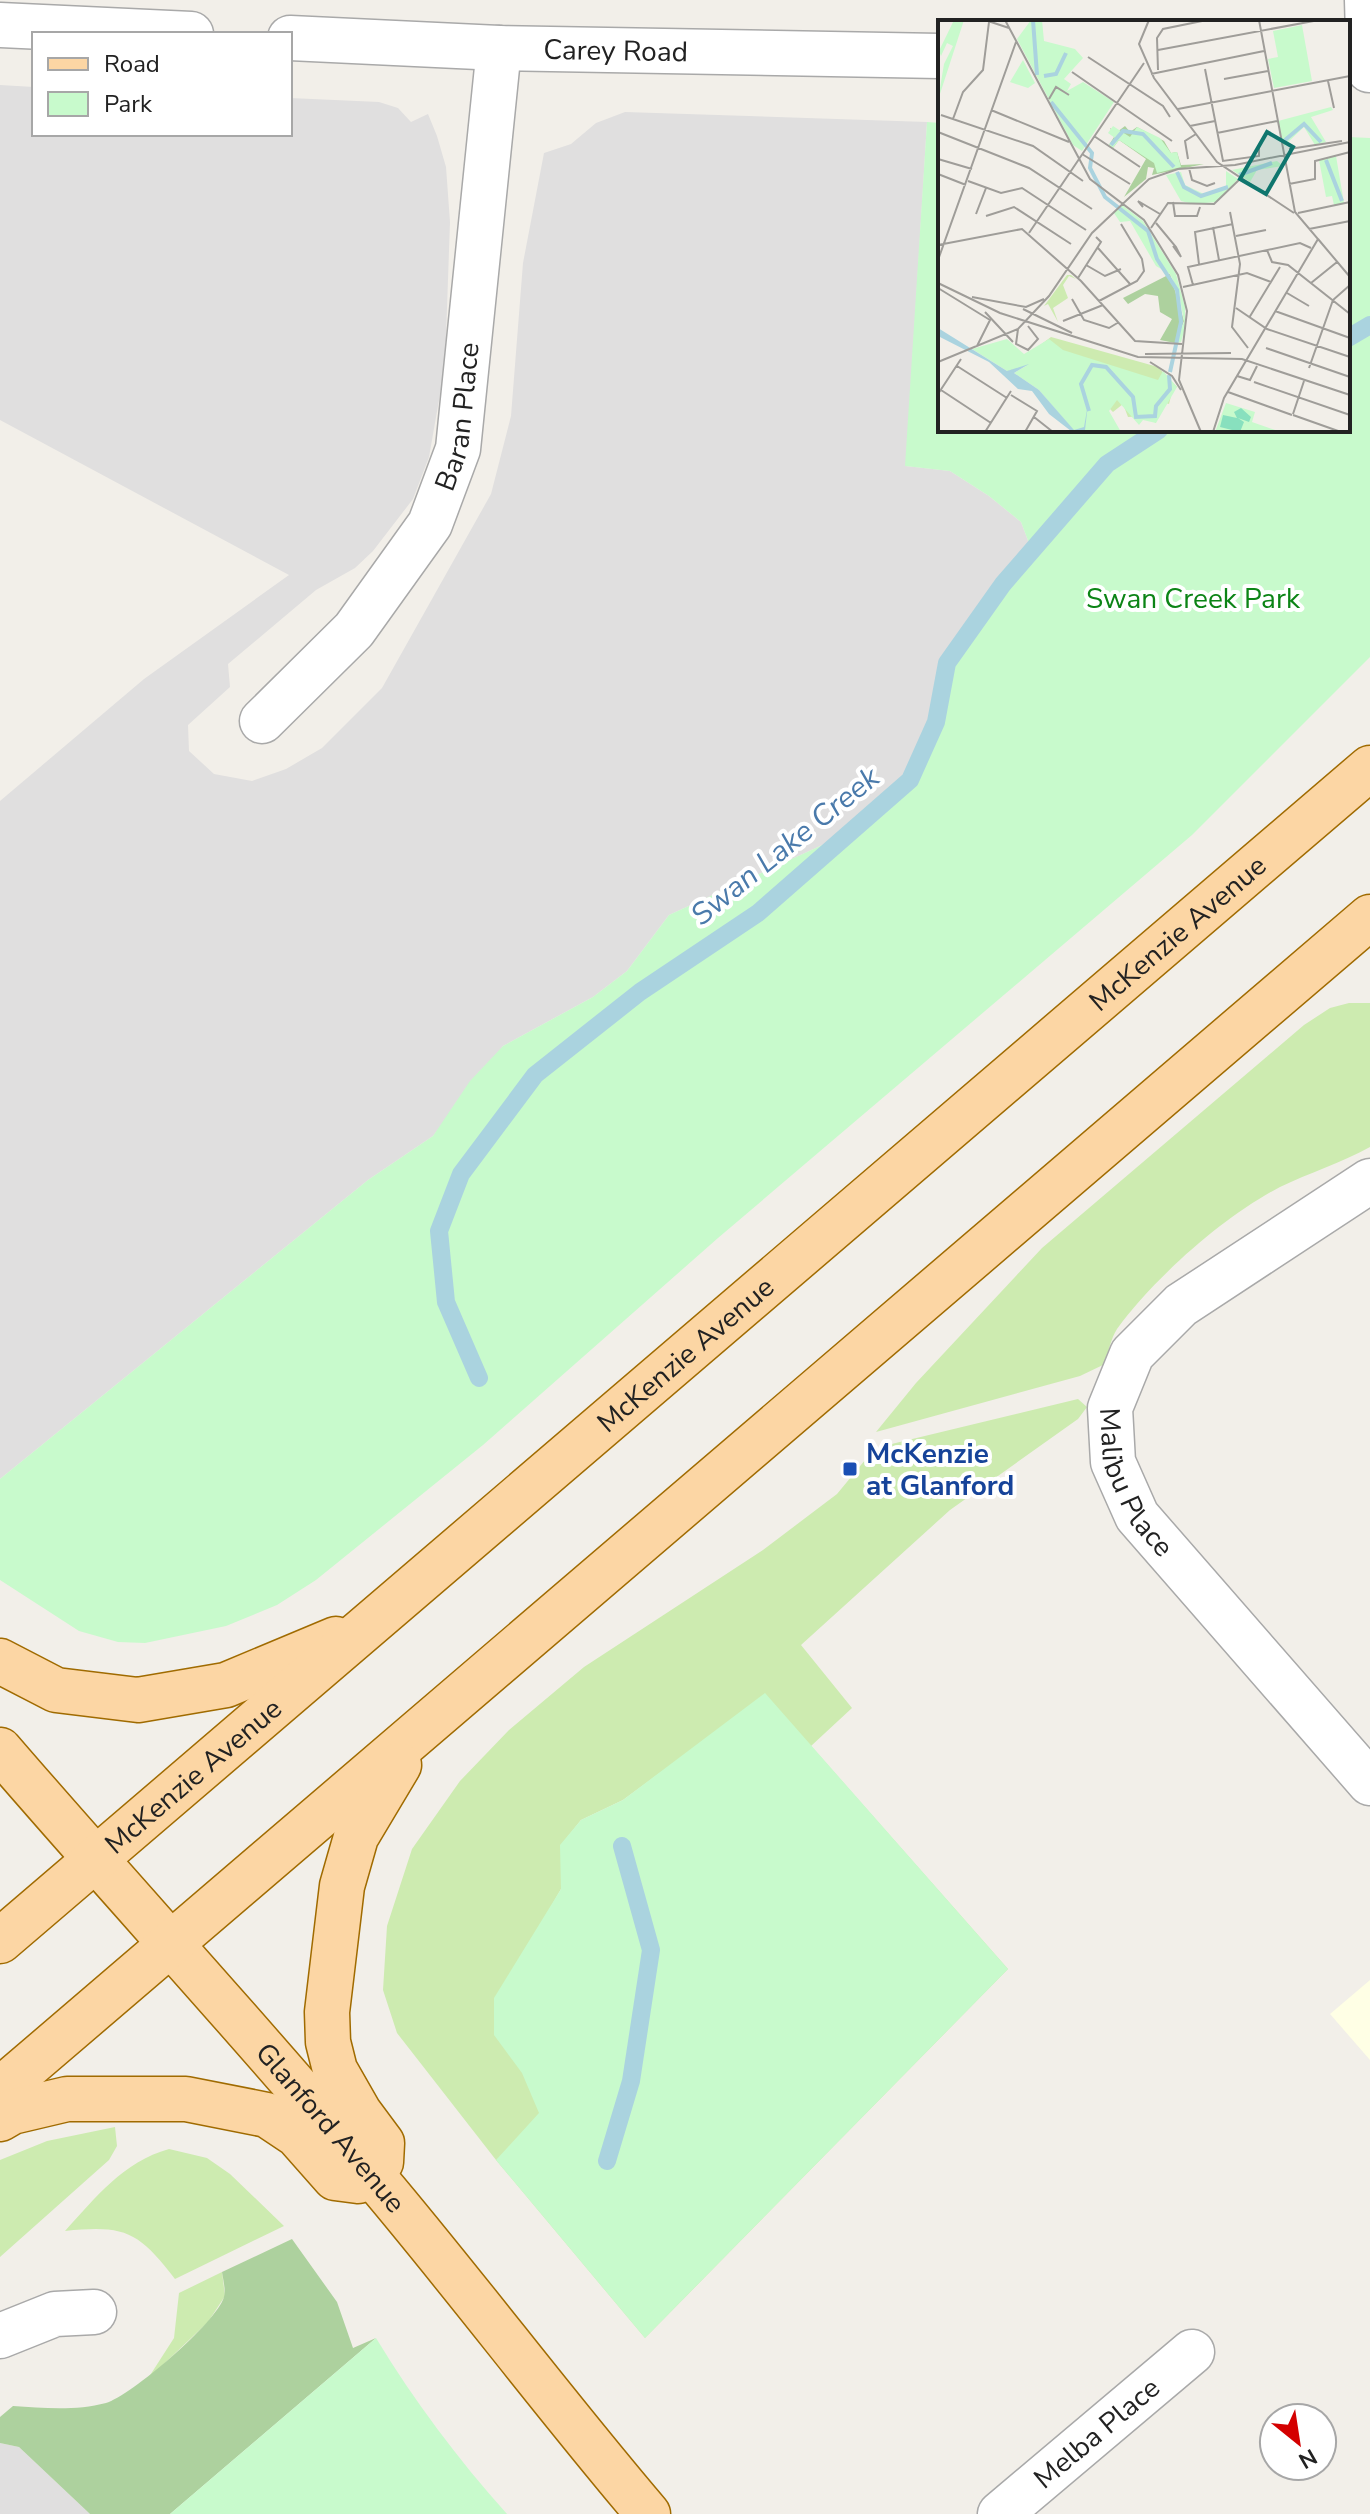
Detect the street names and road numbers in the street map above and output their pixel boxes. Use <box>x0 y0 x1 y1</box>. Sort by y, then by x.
street label: Carey Road <box>543 31 688 71</box>
street label: Baran Place <box>426 341 489 496</box>
street label: McKenzie Avenue <box>1081 847 1275 1020</box>
street label: McKenzie Avenue <box>589 1269 782 1442</box>
street label: Malibu Place <box>1090 1407 1182 1565</box>
street label: McKenzie Avenue <box>97 1690 290 1863</box>
street label: Glanford Avenue <box>247 2035 414 2221</box>
street label: Melba Place <box>1026 2369 1168 2498</box>

